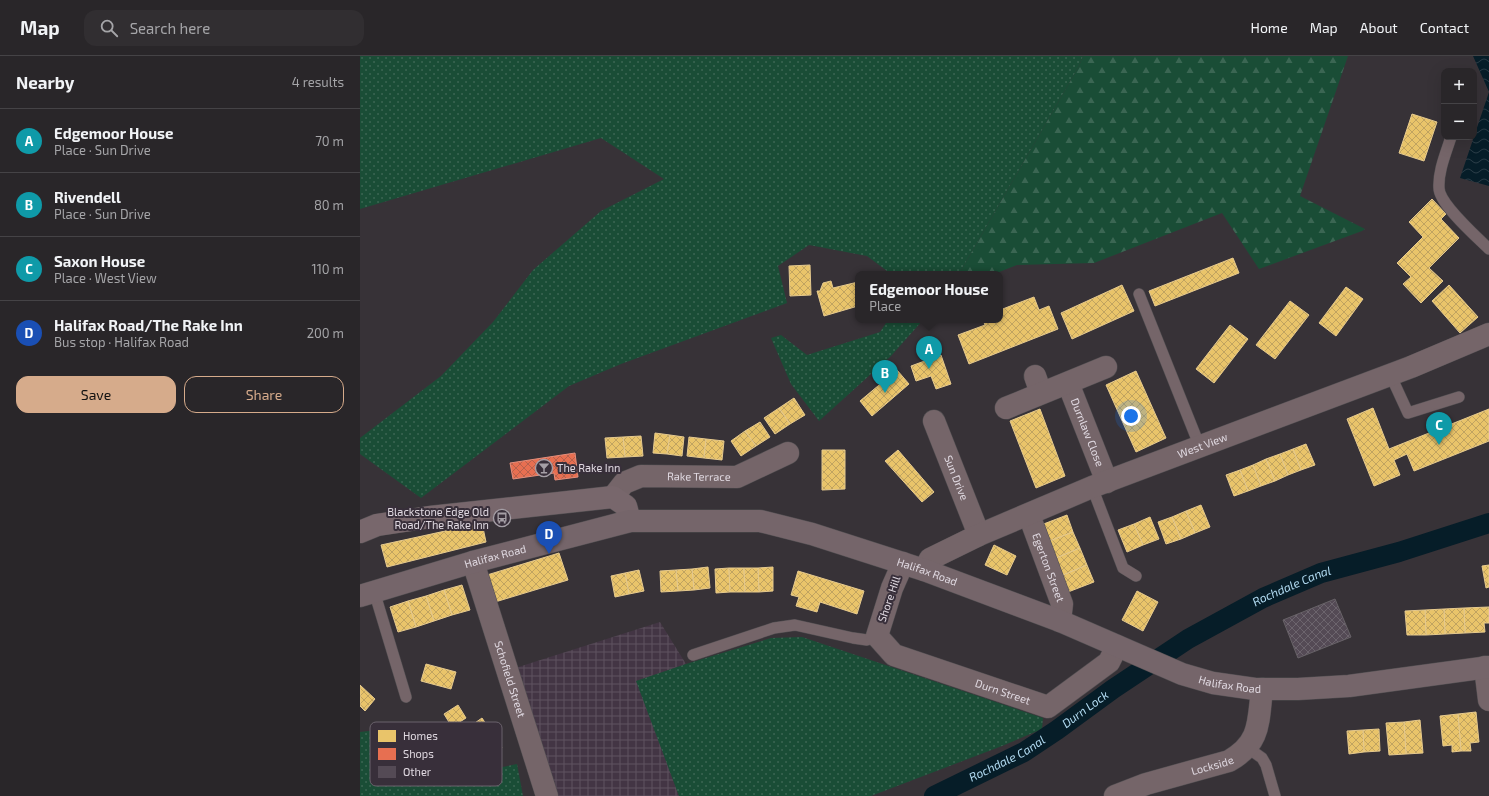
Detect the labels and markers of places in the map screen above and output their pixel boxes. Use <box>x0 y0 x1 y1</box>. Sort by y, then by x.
pin: A <box>916 336 942 369</box>
pin: B <box>872 360 898 393</box>
pin: C <box>1426 412 1452 445</box>
bar icon: The Rake Inn <box>534 458 554 478</box>
place label: The Rake Inn <box>557 461 620 474</box>
place label: Blackstone Edge Old Road/The Rake Inn <box>387 505 489 531</box>
bus stop icon: Blackstone Edge Old Road/The Rake Inn <box>492 508 512 528</box>
pin: D <box>536 521 562 554</box>

